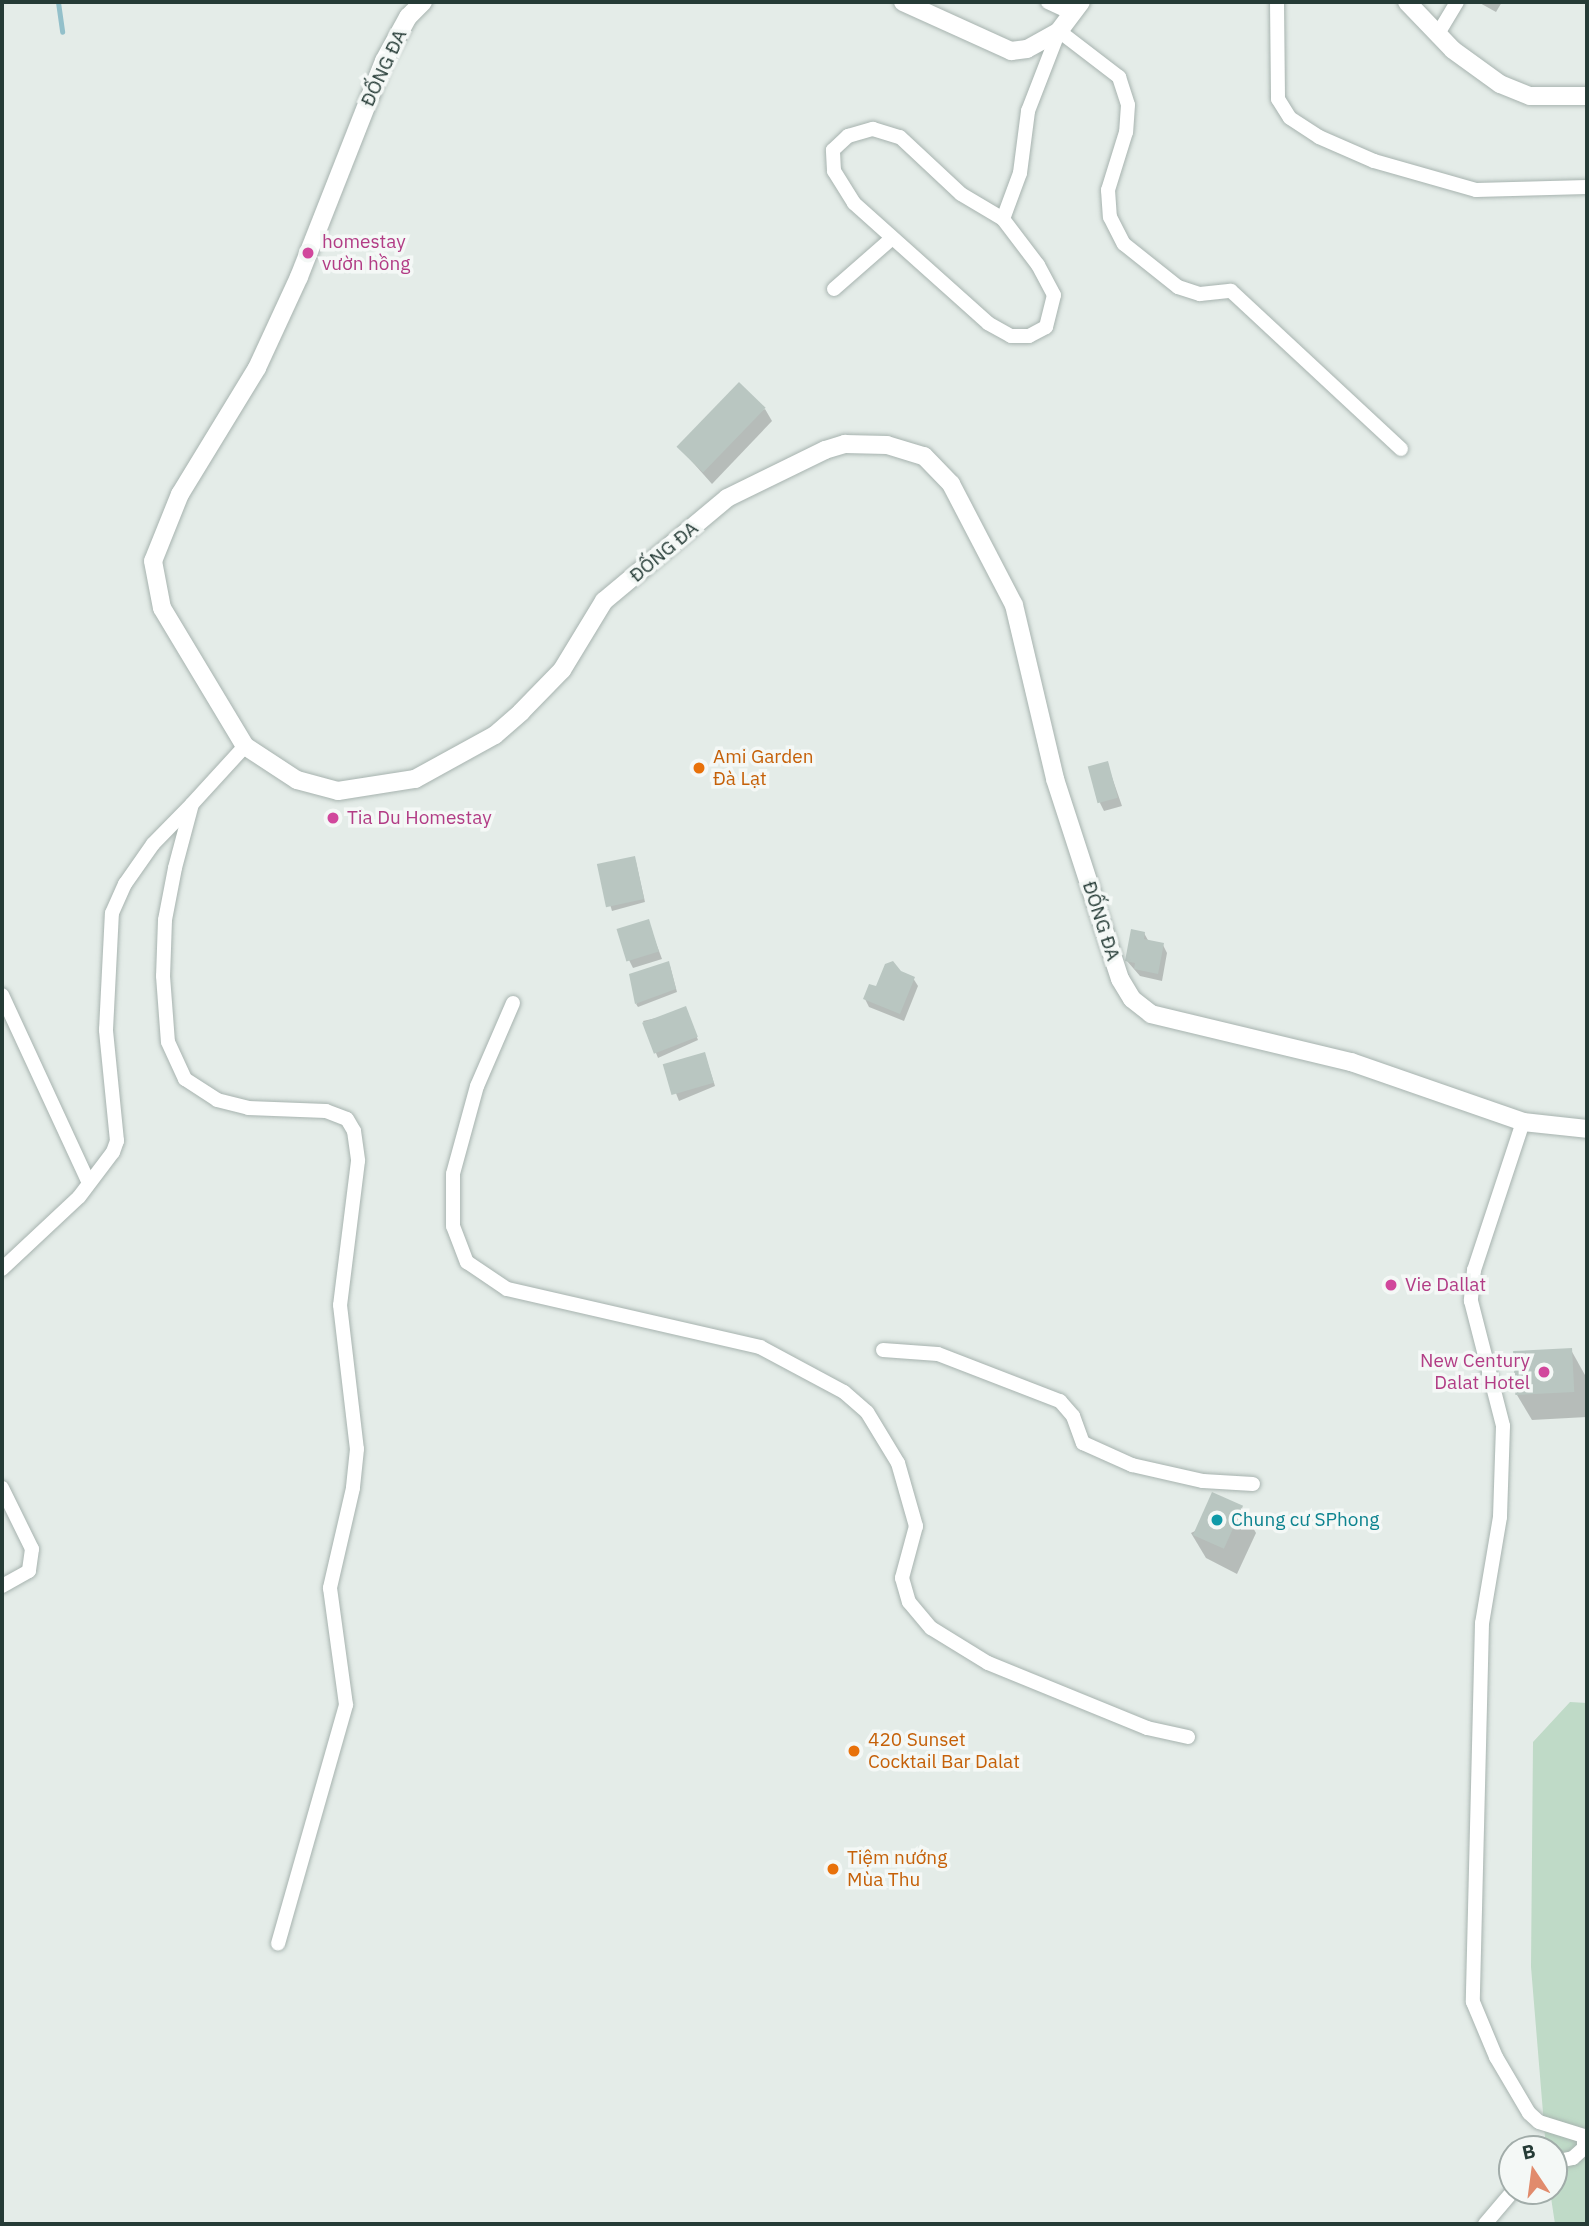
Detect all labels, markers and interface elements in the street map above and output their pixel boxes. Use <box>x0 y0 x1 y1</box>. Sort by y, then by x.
street label: ĐỐNG ĐA <box>356 26 412 110</box>
place label: homestay vườn hồng <box>322 231 410 275</box>
marker: homestay vườn hồng <box>300 245 316 261</box>
street label: ĐỐNG ĐA <box>625 517 703 587</box>
place label: Ami Garden Đà Lạt <box>713 746 813 790</box>
marker: Ami Garden Đà Lạt <box>691 760 707 776</box>
place label: Tia Du Homestay <box>347 807 492 829</box>
marker: Tia Du Homestay <box>325 810 341 826</box>
street label: ĐỐNG ĐA <box>1077 878 1125 964</box>
place label: Vie Dallat <box>1405 1274 1486 1296</box>
marker: Vie Dallat <box>1383 1277 1399 1293</box>
place label: New Century Dalat Hotel <box>1420 1350 1530 1394</box>
marker: New Century Dalat Hotel <box>1536 1364 1552 1380</box>
place label: Chung cư SPhong <box>1231 1509 1379 1531</box>
marker: Chung cư SPhong <box>1209 1512 1225 1528</box>
place label: 420 Sunset Cocktail Bar Dalat <box>868 1729 1020 1773</box>
marker: 420 Sunset Cocktail Bar Dalat <box>846 1743 862 1759</box>
place label: Tiệm nướng Mùa Thu <box>847 1847 947 1891</box>
marker: Tiệm nướng Mùa Thu <box>825 1861 841 1877</box>
north arrow <box>1498 2135 1568 2205</box>
text: B <box>1520 2138 1538 2165</box>

